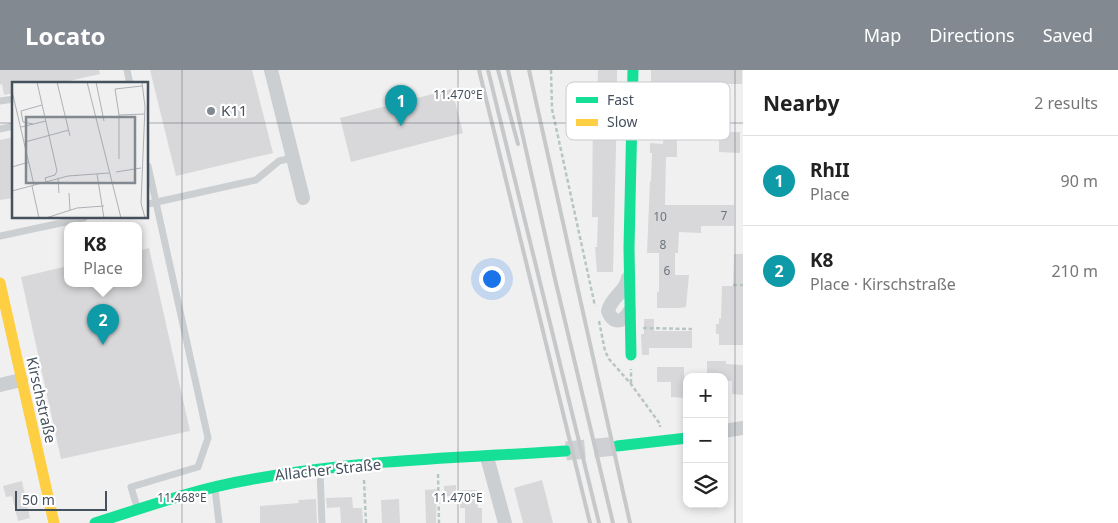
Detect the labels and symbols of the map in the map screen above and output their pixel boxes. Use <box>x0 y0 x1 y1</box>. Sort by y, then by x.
inset map <box>12 82 149 219</box>
legend <box>566 82 730 140</box>
pin: 1 <box>385 85 417 126</box>
text: 11.470°E <box>433 86 483 103</box>
text: Fast <box>607 90 634 109</box>
place label: K11 <box>221 100 247 120</box>
marker: K11 <box>205 105 217 117</box>
text: Slow <box>607 112 638 131</box>
house number: 7 <box>721 207 728 224</box>
house number: 10 <box>653 208 667 225</box>
house number: 8 <box>660 236 667 253</box>
house number: 6 <box>664 262 671 279</box>
your location <box>479 266 505 292</box>
pin: 2 <box>87 304 119 345</box>
street label: Kirschstraße <box>22 355 62 445</box>
street label: Allacher Straße <box>274 453 382 485</box>
scale bar <box>15 488 108 511</box>
text: 11.468°E <box>157 489 207 506</box>
text: 11.470°E <box>433 489 483 506</box>

